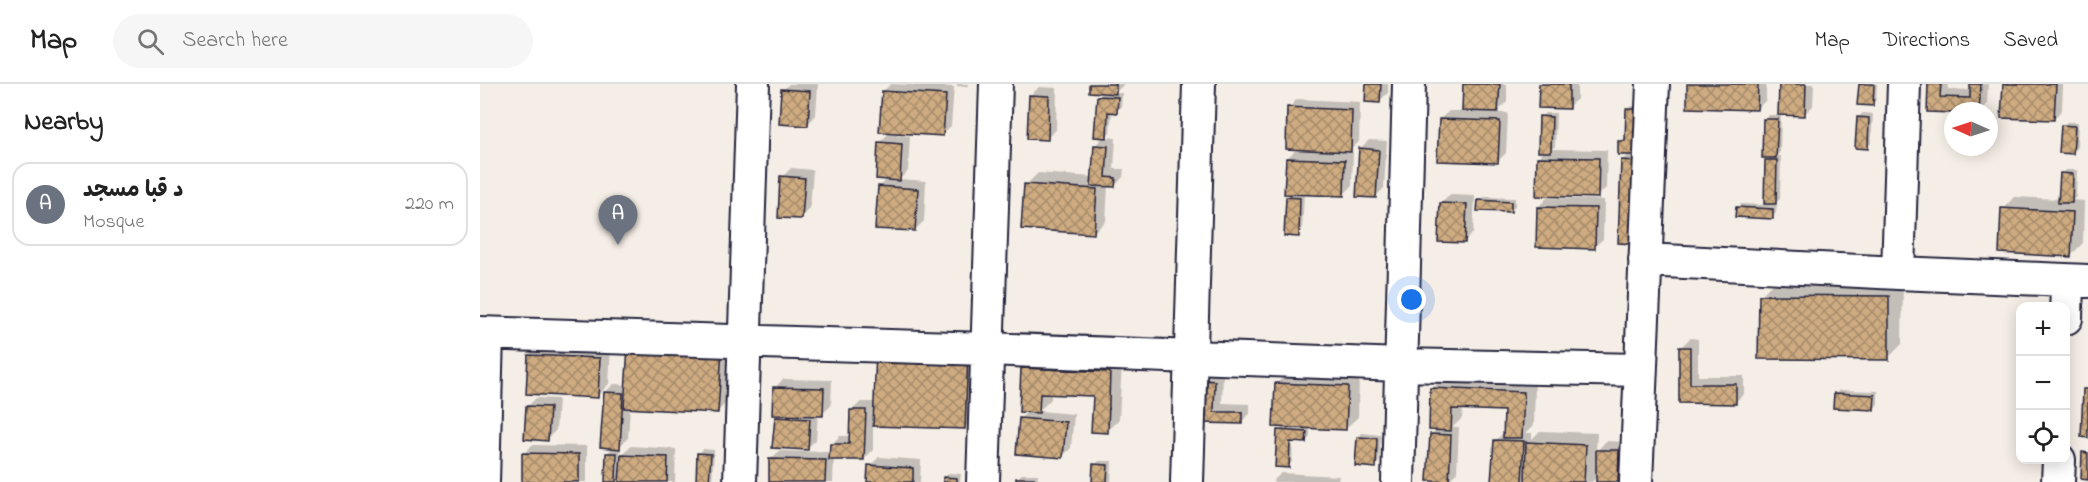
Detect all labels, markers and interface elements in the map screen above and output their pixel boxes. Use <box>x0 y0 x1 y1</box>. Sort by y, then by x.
search box <box>113 14 533 68</box>
text: Map <box>30 21 77 62</box>
icon: search <box>134 25 167 58</box>
text: Search here <box>182 25 288 57</box>
text: Map <box>1814 26 1850 56</box>
text: Directions <box>1883 26 1970 56</box>
text: Saved <box>2003 26 2058 56</box>
north arrow <box>1944 102 1998 156</box>
text: Nearby <box>24 104 103 142</box>
text: د قبا مسجد <box>83 175 183 207</box>
text: A <box>39 190 52 219</box>
text: 220 m <box>405 190 454 219</box>
pin: A <box>598 196 638 245</box>
text: Mosque <box>83 208 144 237</box>
your location <box>1397 285 1426 314</box>
map controls <box>2016 302 2070 464</box>
button: + <box>2016 302 2070 356</box>
button: − <box>2016 356 2070 410</box>
button: locate <box>2016 410 2070 464</box>

